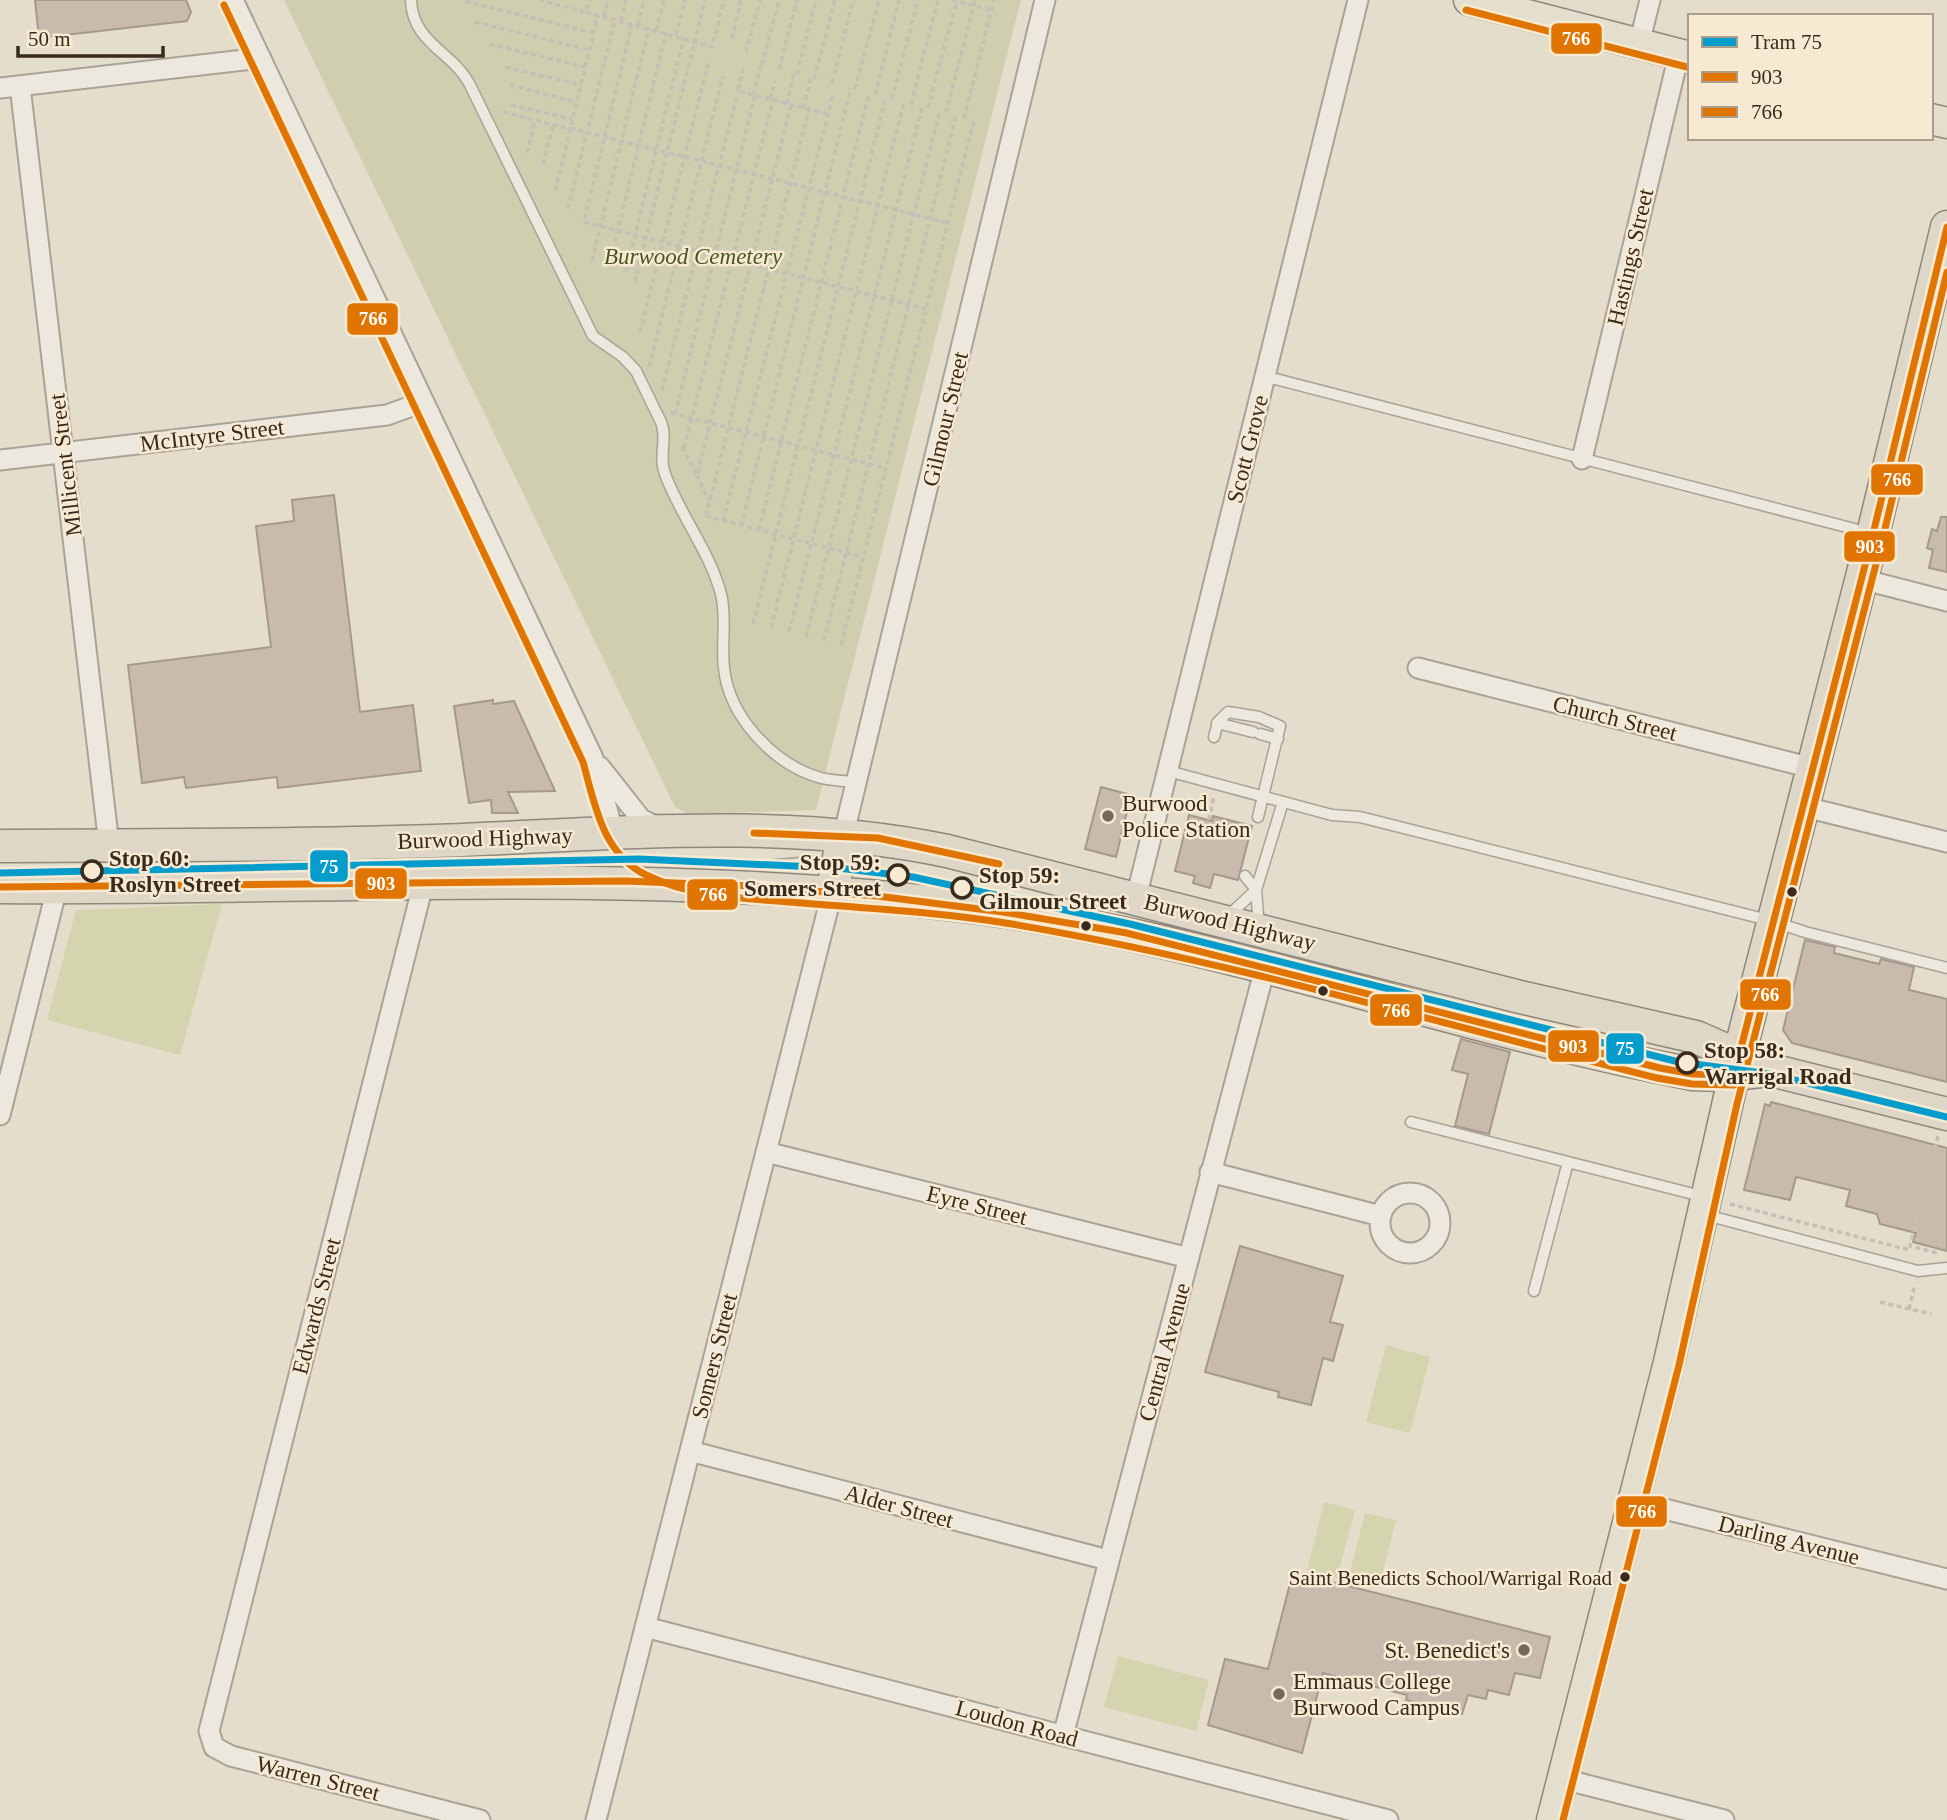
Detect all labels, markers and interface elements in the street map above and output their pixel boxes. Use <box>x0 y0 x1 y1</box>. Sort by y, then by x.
scale bar <box>18 14 163 58</box>
legend <box>1688 14 1933 140</box>
line badge: 766 <box>1550 22 1603 55</box>
text: 50 m <box>28 27 71 51</box>
text: 766 <box>1562 28 1590 49</box>
text: Tram 75 <box>1751 30 1822 54</box>
text: 903 <box>1751 65 1783 89</box>
text: 766 <box>1751 100 1783 124</box>
street label: Hastings Street <box>1603 186 1659 328</box>
park label: Burwood Cemetery <box>604 244 783 269</box>
line badge: 766 <box>346 302 399 336</box>
text: 766 <box>359 308 387 329</box>
street label: Gilmour Street <box>918 349 973 489</box>
street label: Millicent Street <box>44 391 87 538</box>
street label: Scott Grove <box>1222 392 1273 506</box>
street label: McIntyre Street <box>139 414 286 457</box>
line badge: 766 <box>1870 463 1924 496</box>
text: 766 <box>1883 469 1911 490</box>
line badge: 903 <box>1843 530 1896 563</box>
text: 903 <box>1856 536 1884 557</box>
street label: Church Street <box>1550 691 1680 746</box>
place label: Burwood Police Station <box>1122 791 1251 842</box>
marker: Burwood Police Station <box>1100 808 1116 824</box>
street label: Burwood Highway <box>397 823 574 854</box>
place label: Stop 60: Roslyn Street <box>109 846 241 897</box>
line badge: 75 <box>309 849 349 883</box>
place label: Stop 59: Somers Street <box>744 850 881 901</box>
text: 75 <box>320 856 339 877</box>
marker: Stop 60: Roslyn Street <box>81 860 103 882</box>
place label: Stop 59: Gilmour Street <box>979 863 1127 914</box>
marker: Stop 59: Somers Street <box>887 864 909 886</box>
line badge: 903 <box>354 867 408 900</box>
text: 903 <box>367 873 395 894</box>
marker: Stop 59: Gilmour Street <box>951 877 973 899</box>
line badge: 766 <box>686 878 739 911</box>
text: 766 <box>699 884 727 905</box>
unlabelled marker <box>1785 885 1799 899</box>
street label: Burwood Highway <box>1142 889 1319 956</box>
unlabelled marker <box>1079 919 1093 933</box>
line badge: 766 <box>1739 978 1792 1011</box>
unlabelled marker <box>1316 984 1330 998</box>
text: 766 <box>1751 984 1779 1005</box>
line badge: 766 <box>1369 993 1423 1027</box>
text: 766 <box>1382 1000 1410 1021</box>
line badge: 903 <box>1547 1029 1600 1063</box>
line badge: 75 <box>1605 1032 1645 1065</box>
text: 903 <box>1559 1036 1587 1057</box>
text: 75 <box>1616 1038 1635 1059</box>
place label: Stop 58: Warrigal Road <box>1704 1038 1852 1089</box>
marker: Stop 58: Warrigal Road <box>1676 1052 1698 1074</box>
street label: Eyre Street <box>924 1181 1030 1230</box>
street label: Edwards Street <box>287 1235 346 1377</box>
street label: Central Avenue <box>1134 1280 1195 1424</box>
street label: Somers Street <box>687 1290 742 1421</box>
street label: Alder Street <box>842 1480 957 1533</box>
line badge: 766 <box>1615 1495 1668 1528</box>
text: 766 <box>1628 1501 1656 1522</box>
street label: Darling Avenue <box>1716 1511 1862 1570</box>
place label: Saint Benedicts School/Warrigal Road <box>1289 1566 1612 1590</box>
marker: Saint Benedicts School/Warrigal Road <box>1618 1570 1632 1584</box>
place label: St. Benedict's <box>1384 1638 1510 1663</box>
marker: St. Benedict's <box>1516 1642 1532 1658</box>
place label: Emmaus College Burwood Campus <box>1293 1669 1460 1720</box>
marker: Emmaus College Burwood Campus <box>1271 1686 1287 1702</box>
street label: Loudon Road <box>953 1695 1081 1752</box>
street label: Warren Street <box>253 1751 383 1806</box>

